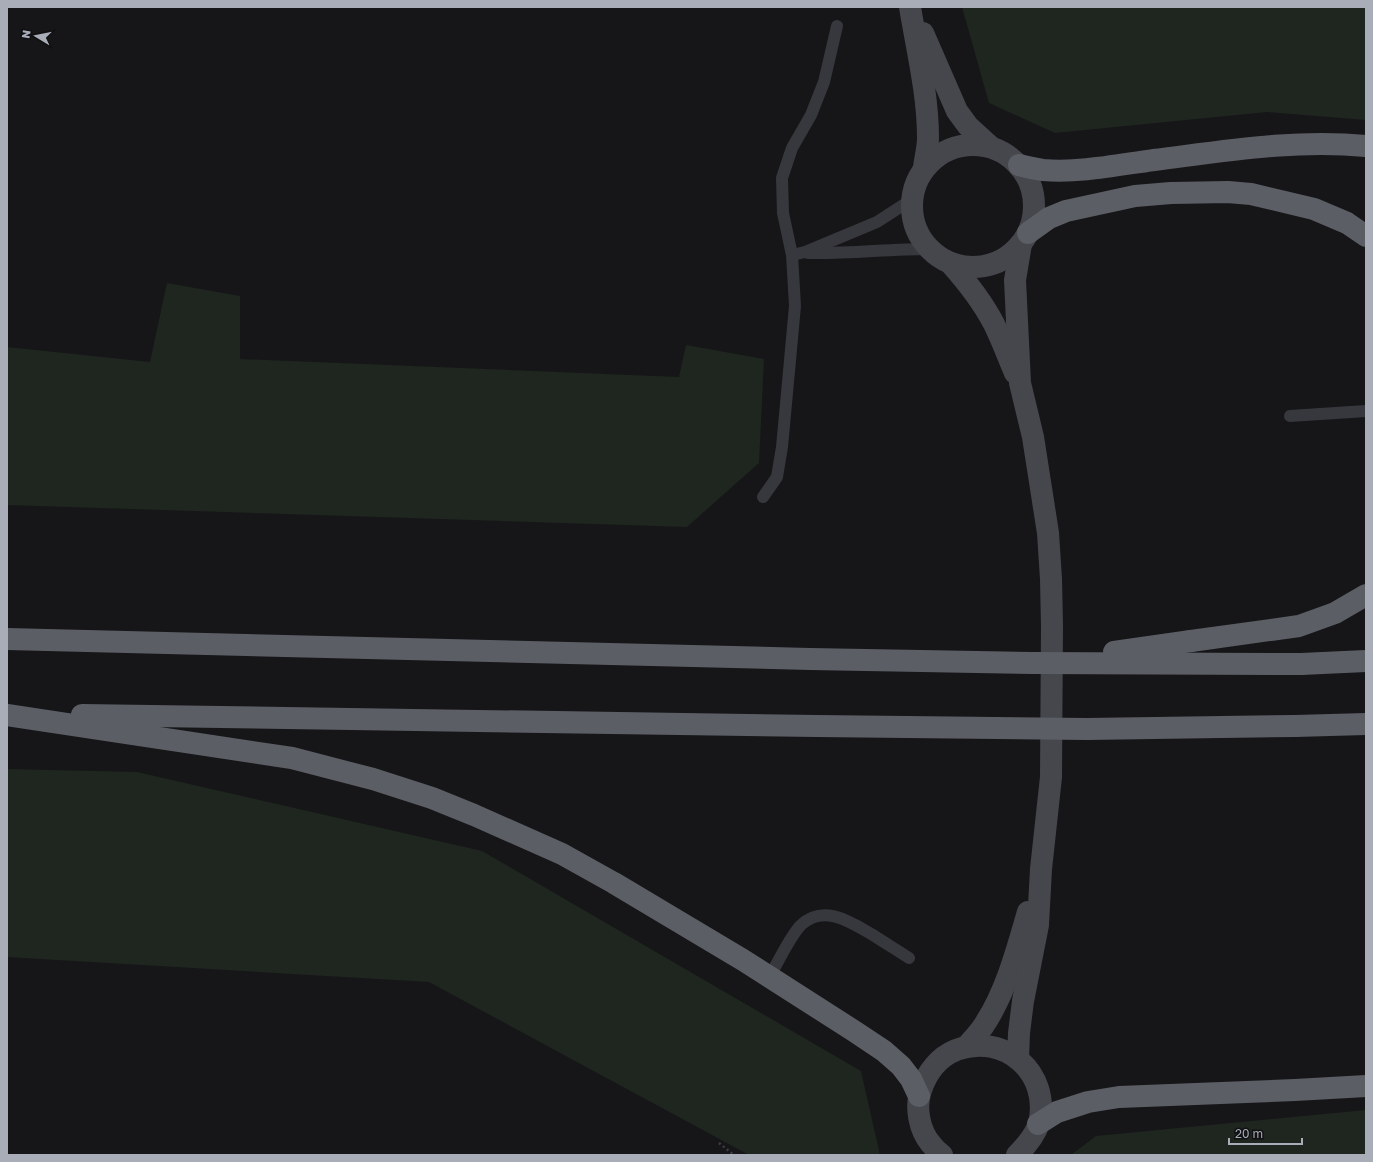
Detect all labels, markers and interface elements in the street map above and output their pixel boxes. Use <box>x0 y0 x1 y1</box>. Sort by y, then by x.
north arrow <box>16 16 56 56</box>
text: N <box>19 29 33 39</box>
scale bar <box>1229 1120 1302 1146</box>
text: 20 m <box>1235 1126 1263 1141</box>

